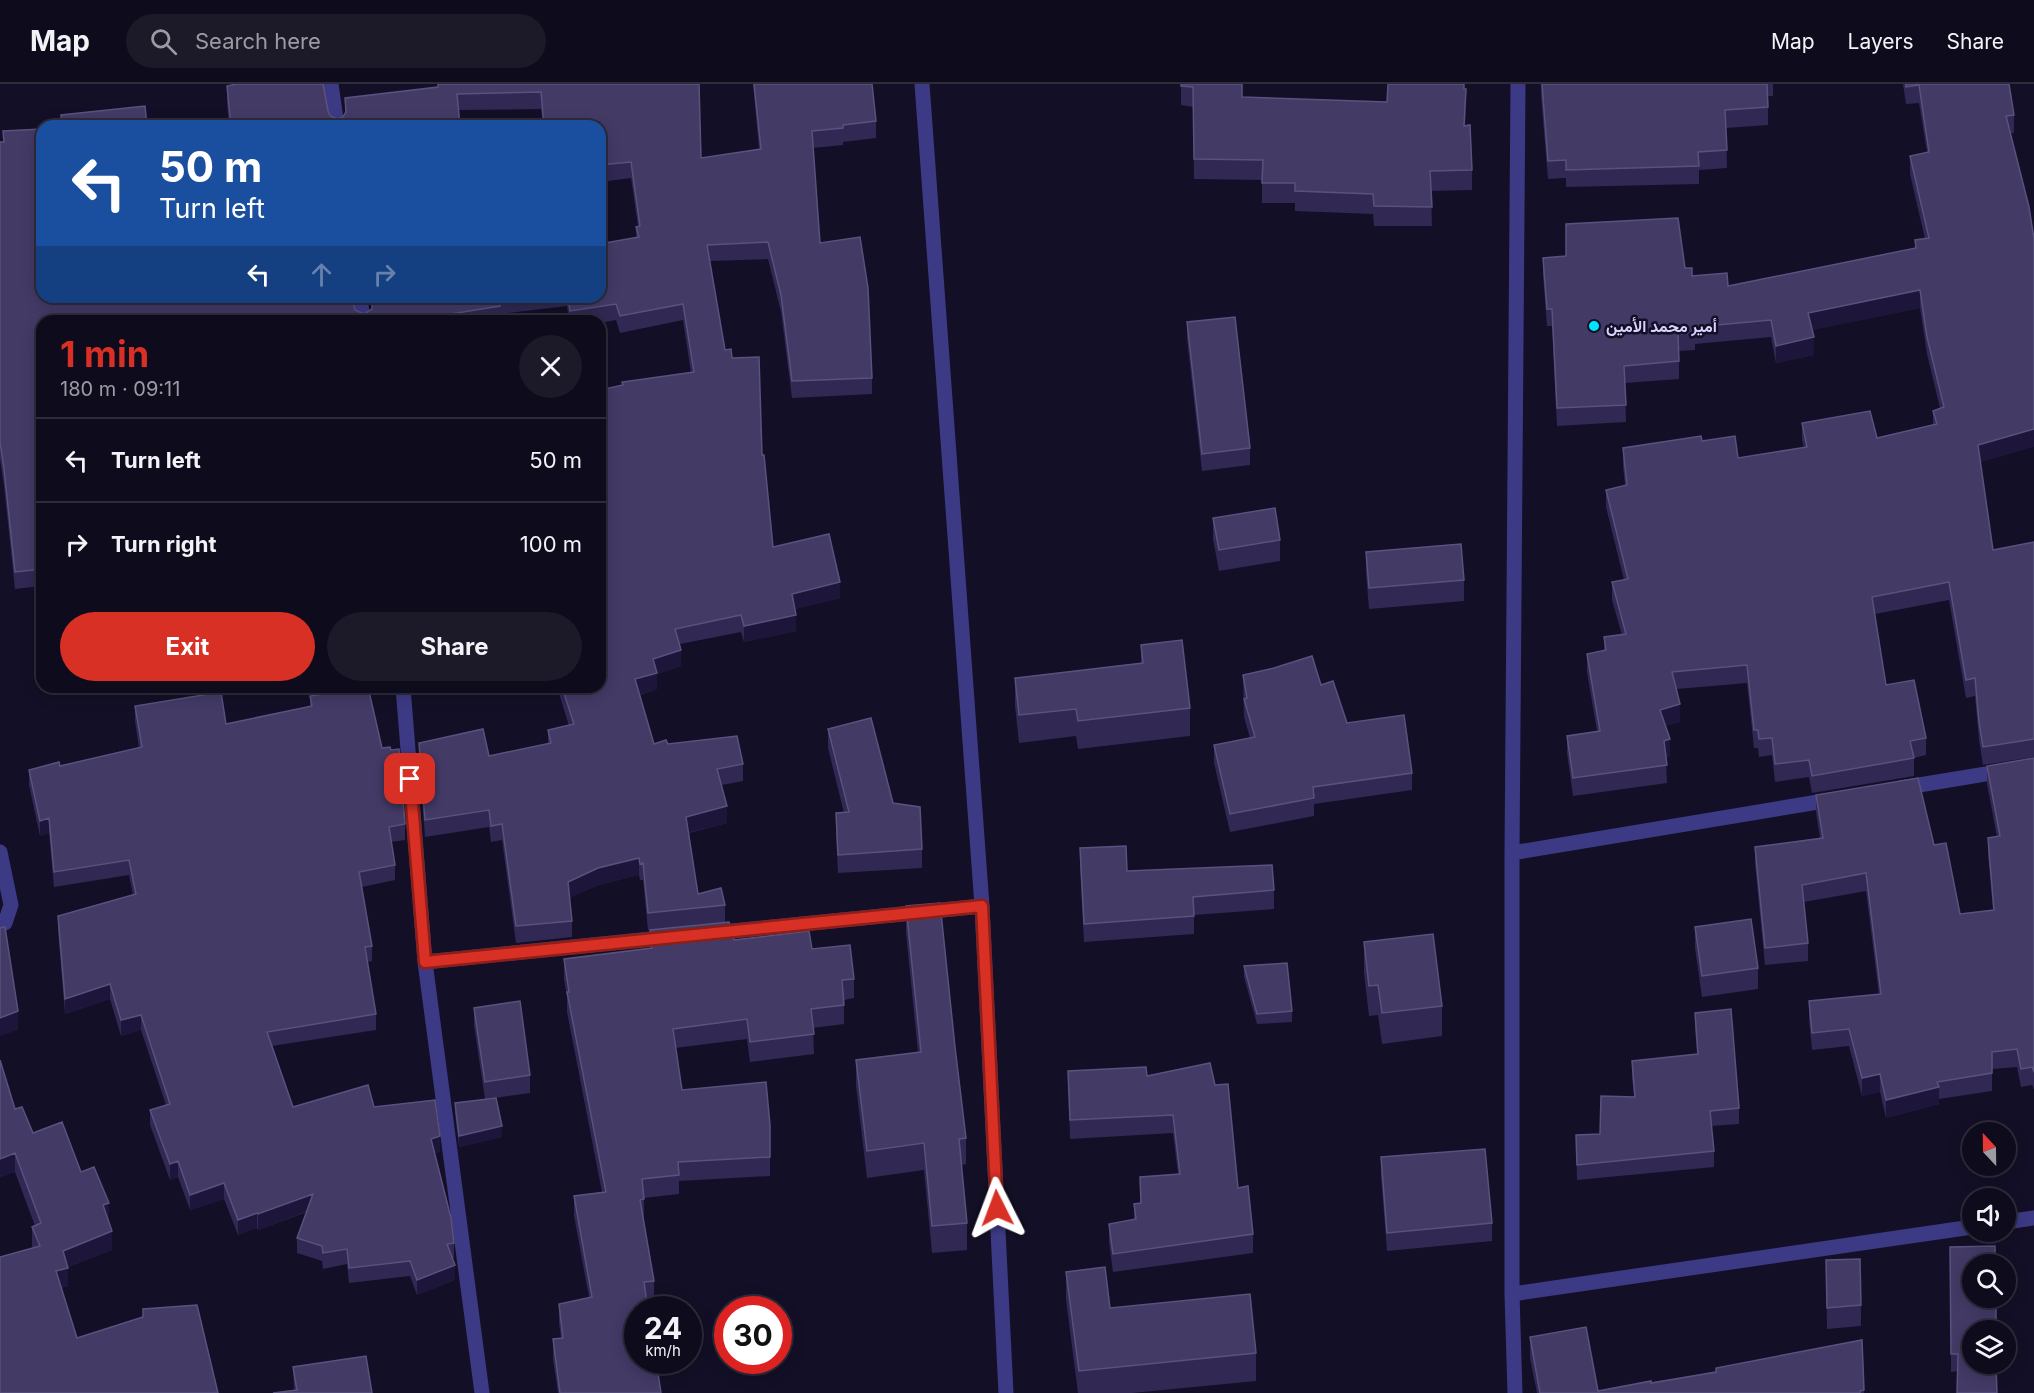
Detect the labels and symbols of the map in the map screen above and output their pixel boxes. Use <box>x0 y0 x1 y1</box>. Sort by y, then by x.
place label: أمير محمد الأمين <box>1606 316 1717 337</box>
marker: أمير محمد الأمين <box>1587 319 1601 333</box>
pin <box>384 753 435 804</box>
north arrow <box>1962 1122 2016 1176</box>
position arrow <box>965 1176 1029 1240</box>
speed limit sign: 30 <box>714 1296 792 1374</box>

